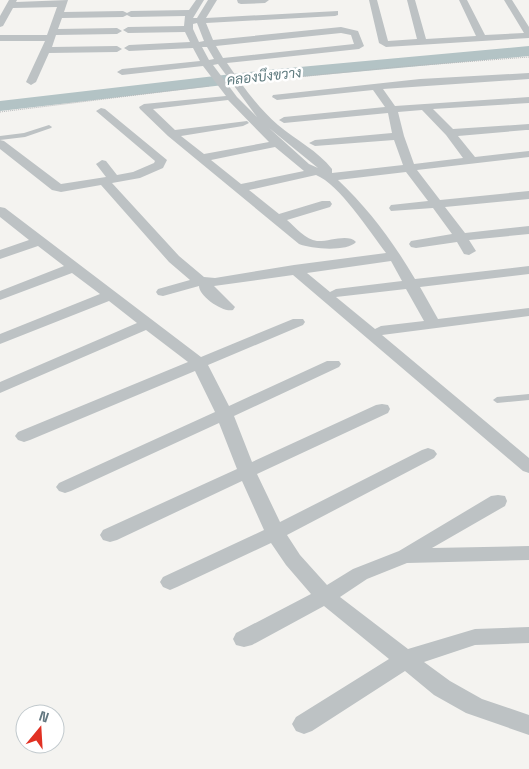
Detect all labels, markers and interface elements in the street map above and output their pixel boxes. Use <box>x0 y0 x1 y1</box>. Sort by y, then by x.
water label: คลองบึงขวาง <box>226 63 302 89</box>
north arrow <box>15 704 65 754</box>
text: N <box>37 707 51 727</box>

